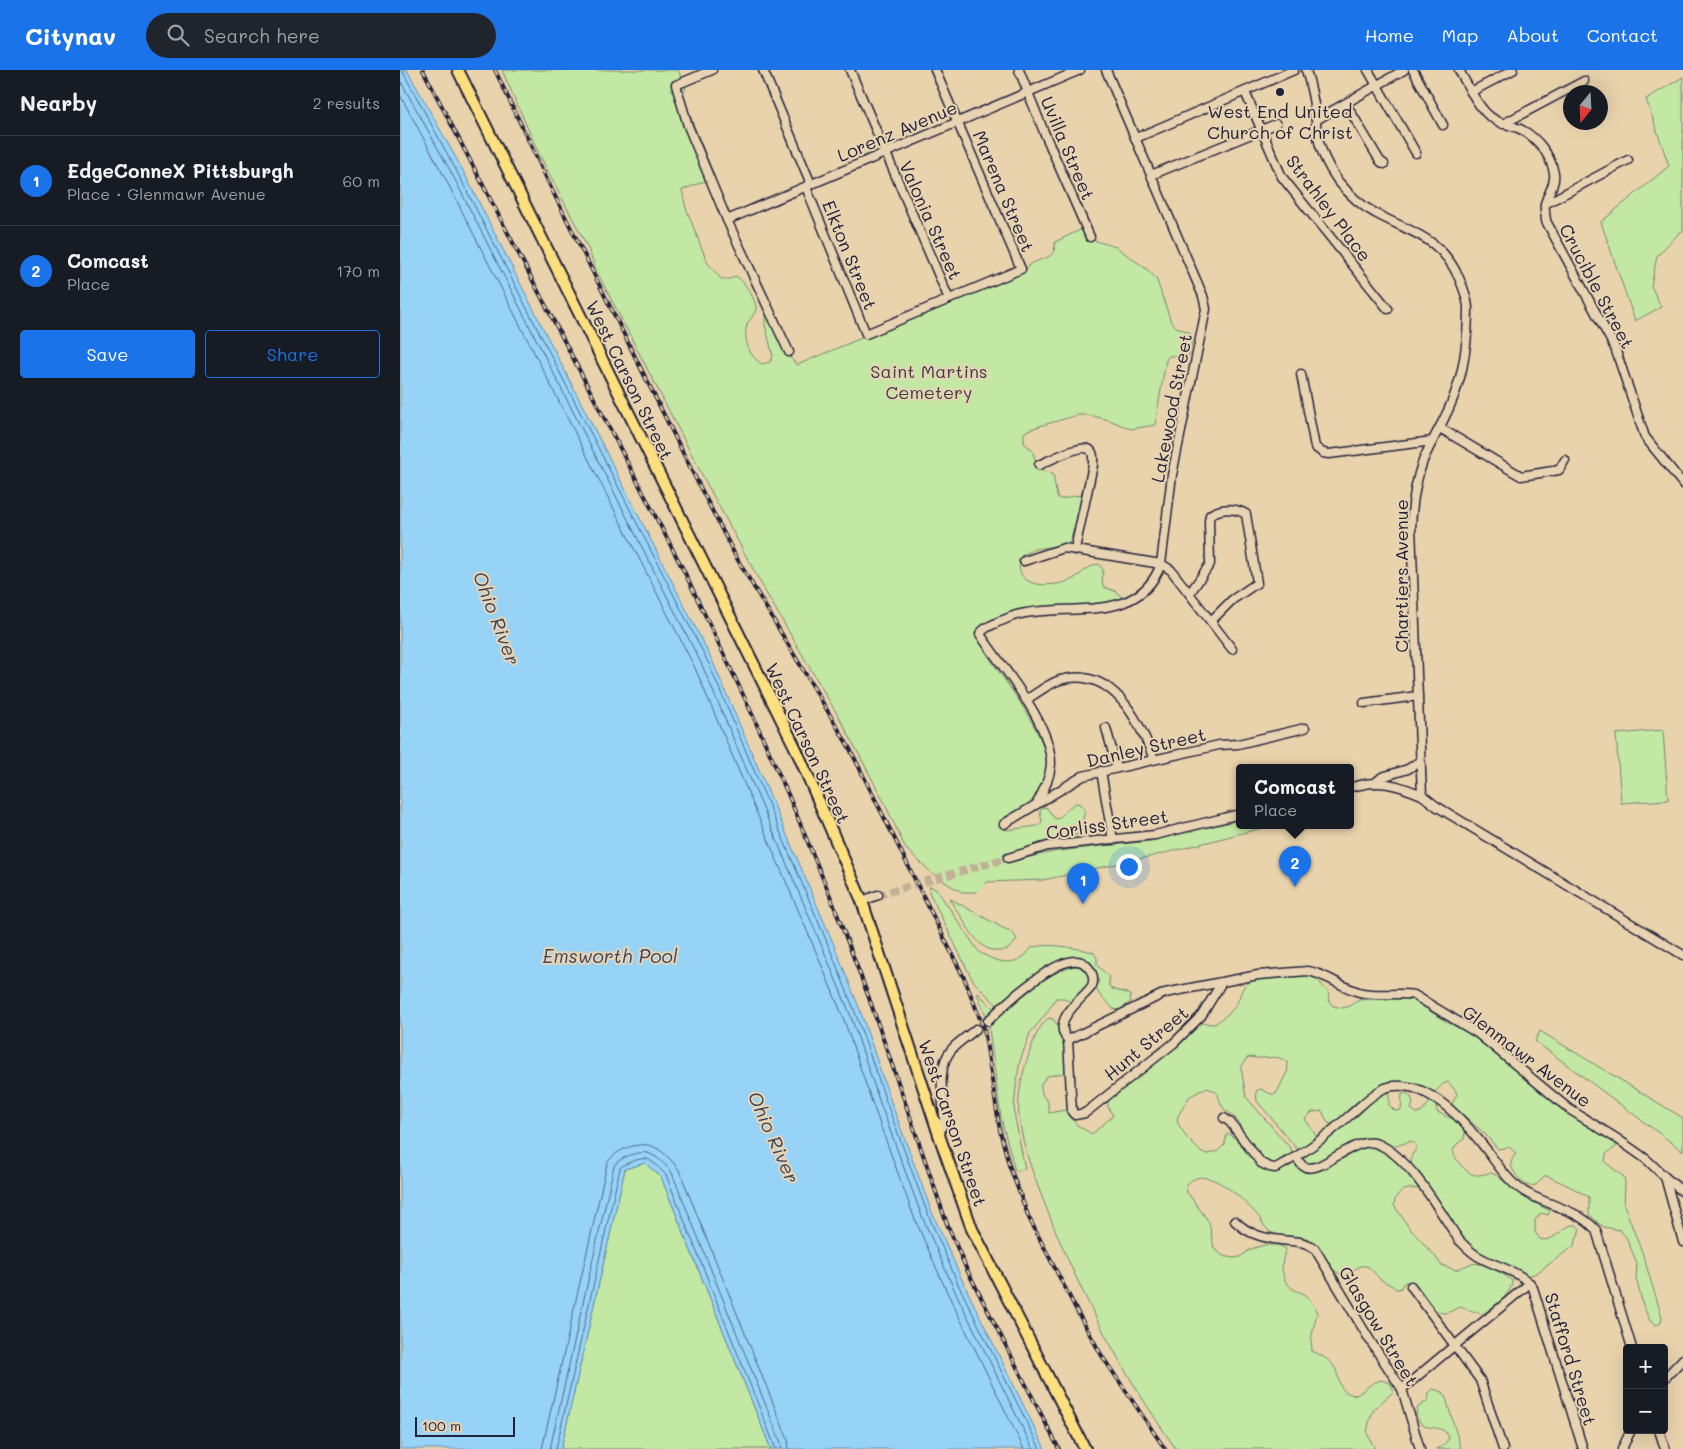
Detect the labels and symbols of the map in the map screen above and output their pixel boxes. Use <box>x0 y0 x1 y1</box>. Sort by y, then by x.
north arrow <box>1563 85 1608 130</box>
marker: West End United Church of Christ <box>1274 86 1286 98</box>
street label: Uvilla Street <box>1035 93 1101 203</box>
street label: Lorenz Avenue <box>833 95 961 167</box>
place label: West End United Church of Christ <box>1207 99 1353 144</box>
street label: Marena Street <box>968 126 1040 256</box>
street label: Strahley Place <box>1281 150 1377 266</box>
street label: Valonia Street <box>894 157 968 283</box>
street label: Elkton Street <box>817 197 883 313</box>
street label: Crucible Street <box>1554 219 1640 353</box>
street label: West Carson Street <box>581 296 679 464</box>
street label: Lakewood Street <box>1145 332 1197 484</box>
park label: Saint Martins Cemetery <box>870 359 988 404</box>
street label: Chartiers Avenue <box>1389 499 1413 653</box>
water label: Ohio River <box>468 568 526 668</box>
street label: West Carson Street <box>760 659 856 827</box>
street label: Danley Street <box>1084 722 1208 772</box>
street label: Corliss Street <box>1044 804 1170 844</box>
pin: 2 <box>1279 846 1311 887</box>
your location <box>1116 854 1142 880</box>
pin: 1 <box>1067 863 1099 904</box>
water label: Emsworth Pool <box>543 943 678 968</box>
street label: Hunt Street <box>1099 1000 1193 1086</box>
street label: Glenmawr Avenue <box>1458 1000 1596 1112</box>
street label: West Carson Street <box>913 1036 993 1210</box>
water label: Ohio River <box>743 1087 805 1187</box>
street label: Glasgow Street <box>1334 1262 1424 1390</box>
street label: Stafford Street <box>1539 1290 1603 1428</box>
scale bar <box>415 1414 515 1437</box>

